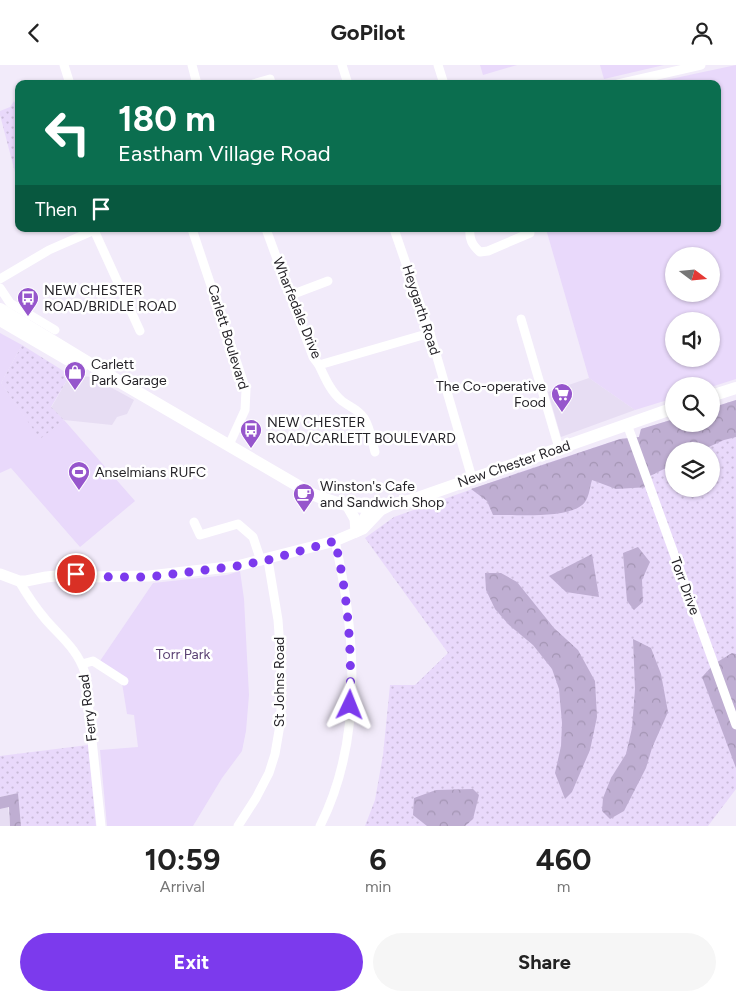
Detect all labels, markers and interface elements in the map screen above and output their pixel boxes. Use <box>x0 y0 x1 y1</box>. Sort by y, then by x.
icon: back <box>20 19 48 47</box>
text: GoPilot <box>330 19 406 46</box>
icon: person <box>688 19 716 47</box>
text: 180 m <box>118 98 216 140</box>
icon: left <box>35 100 100 165</box>
text: Eastham Village Road <box>118 140 331 167</box>
icon: arrive <box>87 195 115 223</box>
text: Then <box>35 198 77 221</box>
north arrow <box>665 247 720 303</box>
map controls <box>665 247 720 497</box>
street label: Wharfedale Drive <box>269 255 325 361</box>
street label: Heygarth Road <box>398 263 444 357</box>
place label: NEW CHESTER ROAD/BRIDLE ROAD <box>44 282 177 315</box>
street label: Carlett Boulevard <box>204 282 252 392</box>
bus stop icon: NEW CHESTER ROAD/BRIDLE ROAD <box>16 286 40 317</box>
button: sound <box>665 312 720 367</box>
place label: Carlett Park Garage <box>91 356 167 389</box>
shop icon: Carlett Park Garage <box>63 360 87 391</box>
button: search <box>665 377 720 432</box>
place label: The Co-operative Food <box>436 378 546 411</box>
supermarket icon: The Co-operative Food <box>550 382 574 413</box>
place label: NEW CHESTER ROAD/CARLETT BOULEVARD <box>267 414 456 447</box>
bus stop icon: NEW CHESTER ROAD/CARLETT BOULEVARD <box>239 418 263 449</box>
street label: New Chester Road <box>455 437 573 491</box>
button: layers <box>665 442 720 497</box>
sports icon: Anselmians RUFC <box>67 460 91 491</box>
place label: Anselmians RUFC <box>95 464 206 481</box>
place label: Winston's Cafe and Sandwich Shop <box>320 478 444 511</box>
cafe icon: Winston's Cafe and Sandwich Shop <box>292 482 316 513</box>
pin <box>55 553 97 595</box>
street label: Torr Drive <box>667 555 703 618</box>
icon: arrive <box>62 560 90 588</box>
street label: St Johns Road <box>271 637 288 727</box>
park label: Torr Park <box>156 646 210 663</box>
street label: Ferry Road <box>75 673 101 743</box>
position arrow <box>323 678 375 730</box>
text: 10:59 <box>144 841 220 878</box>
text: 6 <box>369 841 387 878</box>
text: 460 <box>536 841 591 878</box>
text: Arrival <box>160 877 205 896</box>
text: min <box>365 877 391 896</box>
text: m <box>557 877 570 896</box>
button: Exit <box>20 933 363 991</box>
button: Share <box>373 933 716 991</box>

